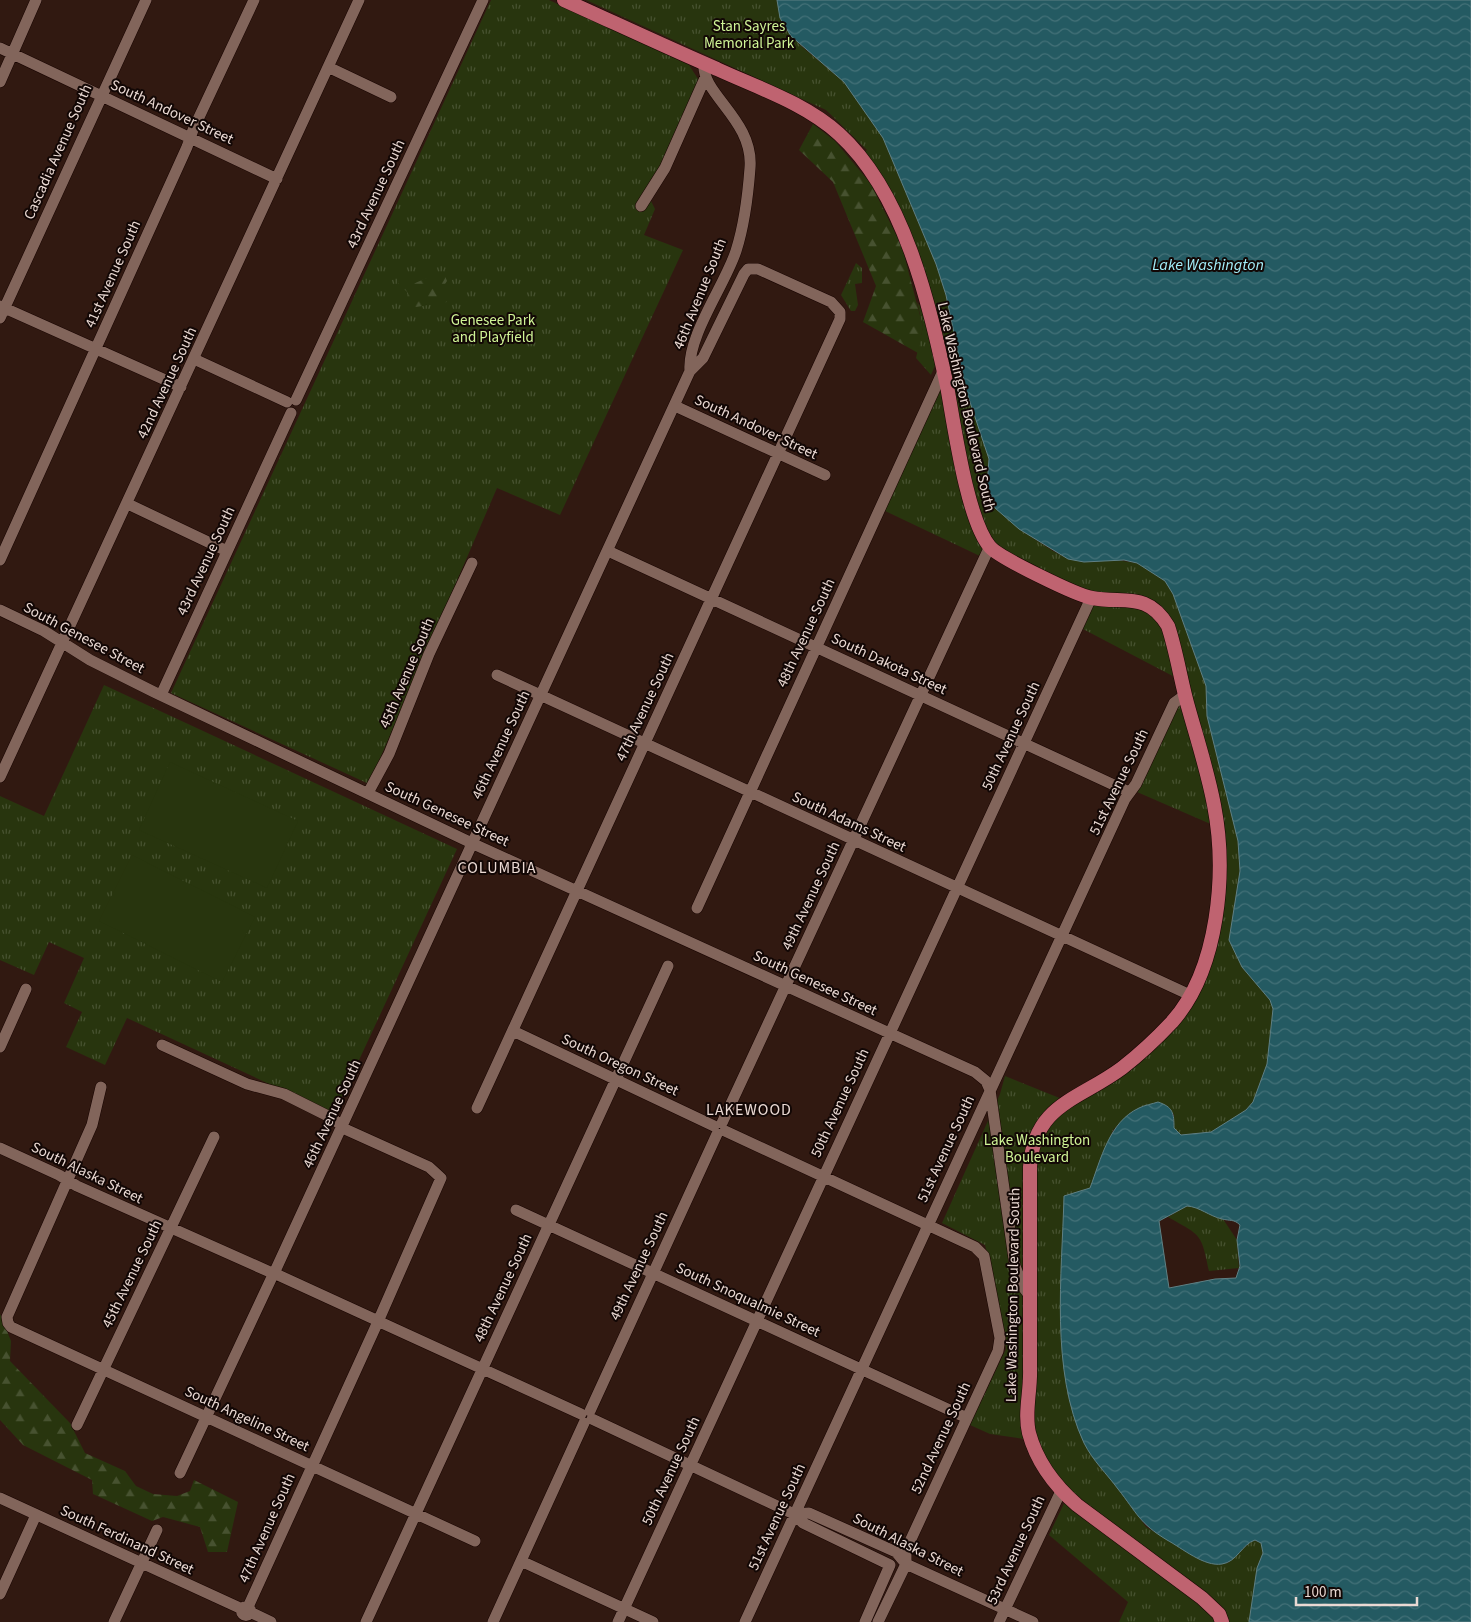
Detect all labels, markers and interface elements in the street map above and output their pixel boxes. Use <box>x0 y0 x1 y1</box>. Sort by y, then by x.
park label: Stan Sayres Memorial Park <box>704 16 795 54</box>
street label: South Andover Street <box>107 74 237 150</box>
street label: Cascadia Avenue South <box>19 81 97 223</box>
street label: 43rd Avenue South <box>342 136 410 252</box>
street label: 41st Avenue South <box>80 217 146 331</box>
street label: 46th Avenue South <box>668 235 732 353</box>
water label: Lake Washington <box>1152 254 1264 276</box>
street label: Lake Washington Boulevard South <box>932 300 1000 514</box>
park label: Genesee Park and Playfield <box>451 310 536 348</box>
street label: 42nd Avenue South <box>132 324 202 442</box>
street label: South Andover Street <box>691 389 821 465</box>
street label: 43rd Avenue South <box>172 503 240 619</box>
street label: 48th Avenue South <box>772 575 840 691</box>
street label: South Genesee Street <box>20 597 148 679</box>
street label: 45th Avenue South <box>374 615 440 731</box>
street label: South Dakota Street <box>828 628 950 700</box>
street label: 47th Avenue South <box>611 649 679 765</box>
street label: 50th Avenue South <box>977 678 1045 794</box>
street label: 46th Avenue South <box>467 687 535 803</box>
street label: 51st Avenue South <box>1084 725 1154 839</box>
street label: South Genesee Street <box>382 776 512 852</box>
street label: South Adams Street <box>788 786 910 858</box>
street label: 49th Avenue South <box>777 838 845 954</box>
district label: COLUMBIA <box>458 857 536 879</box>
street label: South Genesee Street <box>750 945 880 1021</box>
street label: South Oregon Street <box>558 1029 682 1101</box>
street label: 50th Avenue South <box>806 1045 874 1161</box>
street label: 46th Avenue South <box>298 1056 366 1172</box>
street label: 51st Avenue South <box>912 1092 980 1206</box>
district label: LAKEWOOD <box>706 1099 792 1121</box>
park label: Lake Washington Boulevard <box>984 1130 1090 1168</box>
street label: South Alaska Street <box>28 1137 146 1209</box>
street label: Lake Washington Boulevard South <box>1001 1188 1025 1402</box>
street label: 49th Avenue South <box>605 1208 673 1324</box>
street label: 45th Avenue South <box>97 1216 167 1332</box>
street label: 48th Avenue South <box>469 1230 537 1346</box>
street label: South Snoqualmie Street <box>672 1257 824 1343</box>
street label: 52nd Avenue South <box>906 1379 976 1497</box>
street label: South Angeline Street <box>181 1381 313 1457</box>
street label: 50th Avenue South <box>637 1413 705 1529</box>
street label: 51st Avenue South <box>743 1460 811 1574</box>
street label: 47th Avenue South <box>233 1470 301 1586</box>
street label: 53rd Avenue South <box>982 1492 1050 1608</box>
street label: South Ferdinand Street <box>57 1500 197 1580</box>
street label: South Alaska Street <box>849 1508 967 1582</box>
scale bar <box>1296 1574 1417 1606</box>
text: 100 m <box>1304 1582 1342 1603</box>

